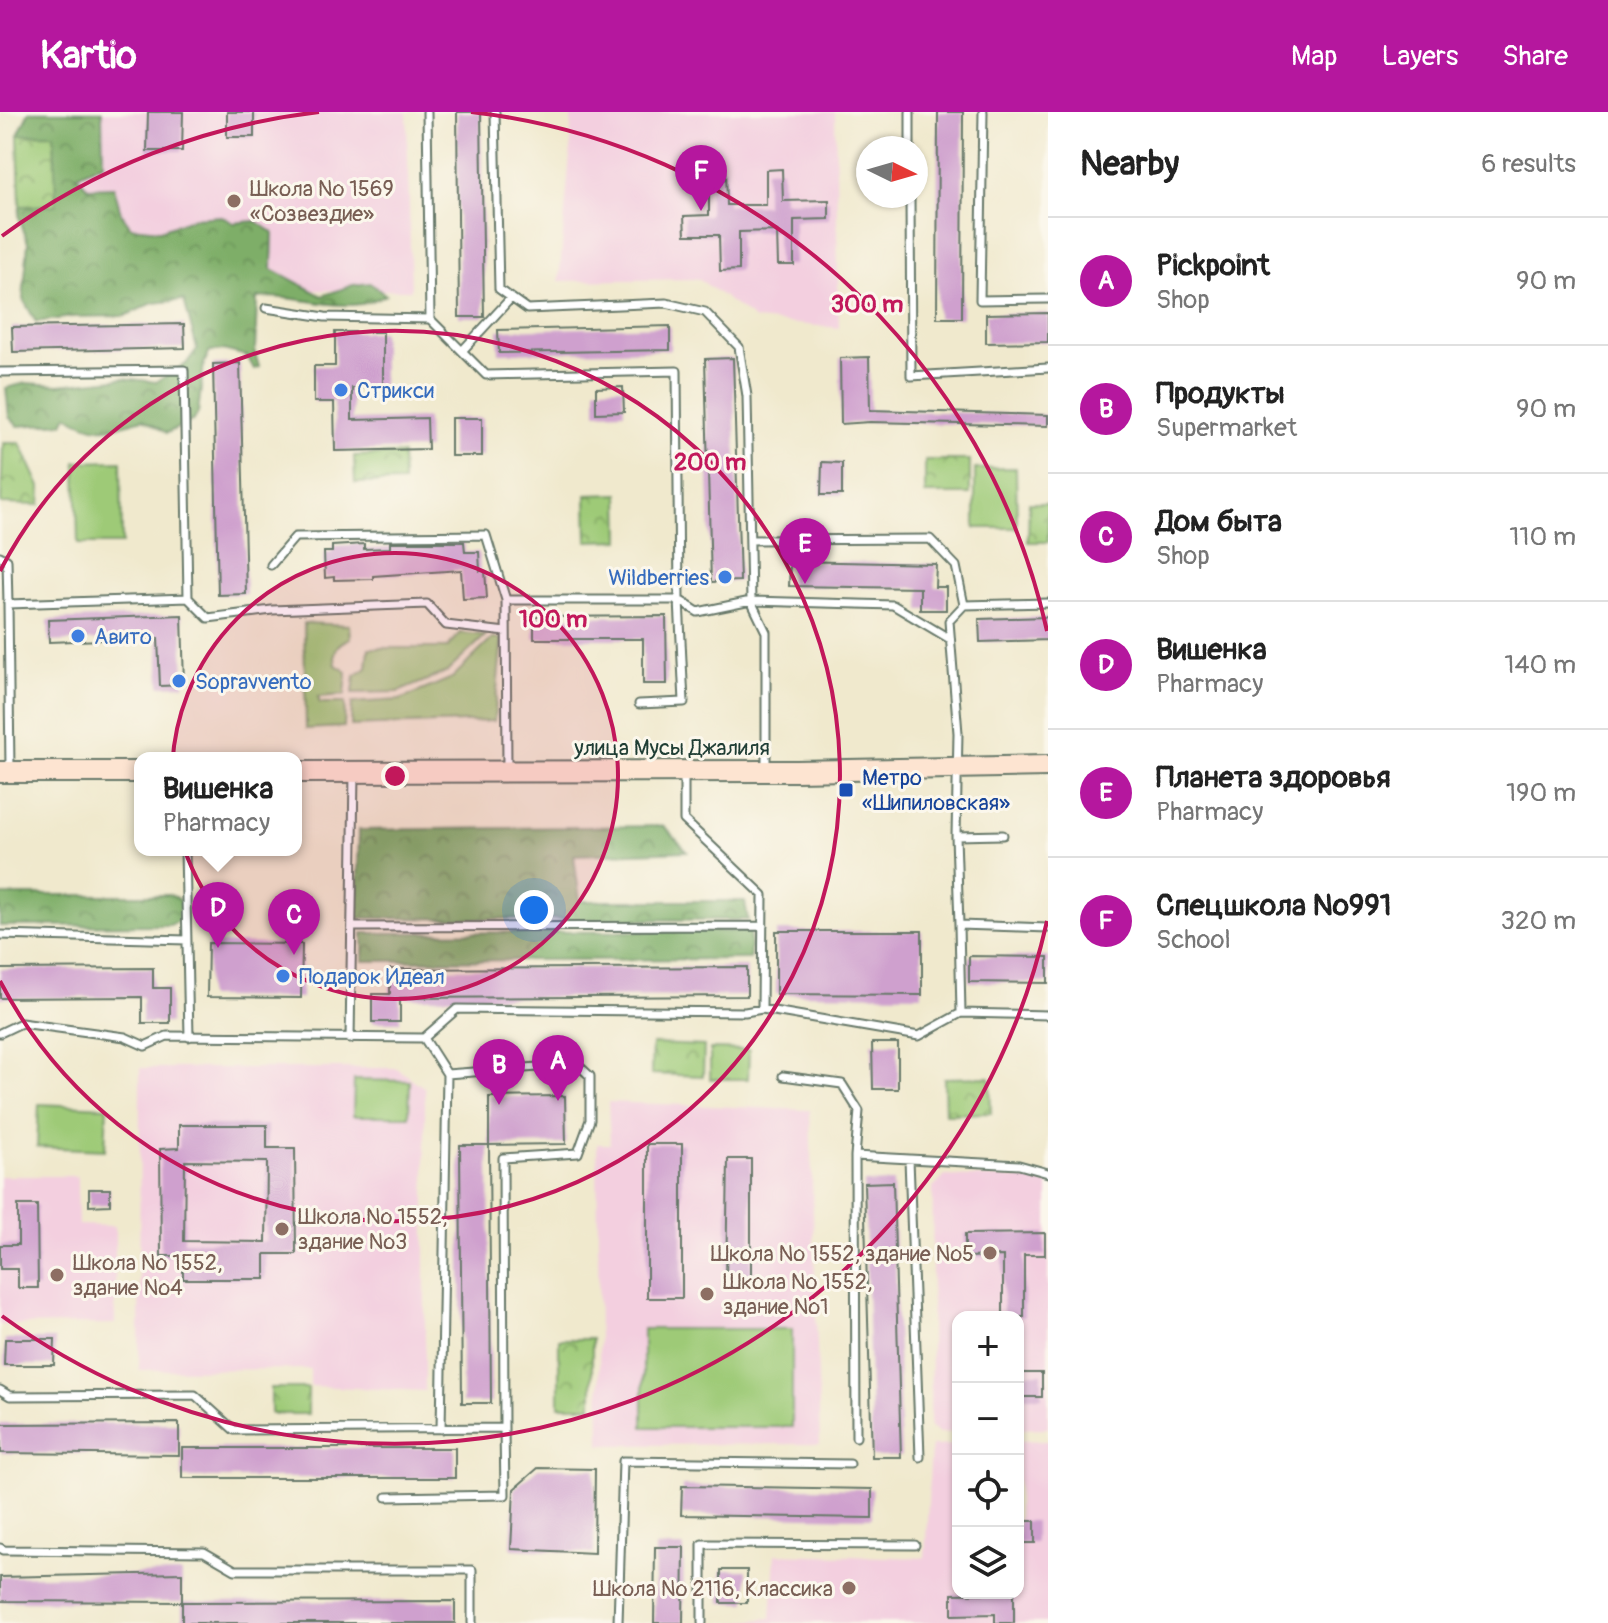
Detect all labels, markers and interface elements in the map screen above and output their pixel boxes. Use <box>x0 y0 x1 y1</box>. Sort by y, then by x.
text: Kartio <box>40 32 137 80</box>
text: Map <box>1291 39 1337 74</box>
text: Layers <box>1381 39 1458 74</box>
text: Share <box>1502 39 1568 74</box>
north arrow <box>856 136 928 208</box>
text: Nearby <box>1080 143 1179 186</box>
pin: F <box>675 145 727 211</box>
text: 6 results <box>1481 148 1576 180</box>
place label: Школа № 1569 «Созвездие» <box>250 175 394 228</box>
marker: Школа № 1569 «Созвездие» <box>225 192 243 210</box>
text: Pickpoint <box>1156 247 1270 284</box>
text: A <box>1098 265 1114 297</box>
text: 90 m <box>1516 265 1576 297</box>
text: Shop <box>1156 284 1210 316</box>
text: 300 m <box>831 290 903 319</box>
text: Продукты <box>1156 375 1285 412</box>
place label: Стрикси <box>357 377 434 405</box>
marker: Стрикси <box>332 381 350 399</box>
text: B <box>1099 393 1113 425</box>
text: 90 m <box>1516 393 1576 425</box>
text: Supermarket <box>1156 412 1297 444</box>
text: 200 m <box>674 448 746 477</box>
text: Дом быта <box>1156 503 1282 540</box>
pin: E <box>779 518 831 584</box>
text: C <box>1098 521 1114 553</box>
text: 110 m <box>1509 521 1576 553</box>
text: Shop <box>1156 540 1210 572</box>
place label: Wildberries <box>608 564 709 592</box>
marker: Wildberries <box>716 568 734 586</box>
text: 100 m <box>519 605 587 634</box>
place label: Авито <box>94 623 152 651</box>
marker: Авито <box>69 627 87 645</box>
text: Вишенка <box>1156 631 1267 668</box>
text: D <box>1098 649 1114 681</box>
text: 140 m <box>1504 649 1576 681</box>
place label: Sopravvento <box>195 668 312 696</box>
text: Pharmacy <box>1156 668 1263 700</box>
marker: Sopravvento <box>170 672 188 690</box>
street label: улица Мусы Джалиля <box>573 734 770 762</box>
popup <box>134 752 302 856</box>
text: Планета здоровья <box>1156 759 1390 796</box>
centre of rings <box>381 762 409 790</box>
place label: Метро «Шипиловская» <box>862 764 1010 817</box>
text: Вишенка <box>163 770 273 807</box>
text: E <box>1099 777 1113 809</box>
text: 190 m <box>1506 777 1576 809</box>
marker: Метро «Шипиловская» <box>837 781 855 799</box>
text: Pharmacy <box>1156 796 1263 828</box>
text: Pharmacy <box>163 807 270 839</box>
pin: D <box>192 882 244 948</box>
text: Спецшкола №991 <box>1156 887 1391 924</box>
pin: C <box>268 889 320 955</box>
your location <box>514 890 554 930</box>
text: F <box>1098 905 1114 937</box>
text: 320 m <box>1500 905 1576 937</box>
text: School <box>1156 924 1231 956</box>
place label: Подарок Идеал <box>299 963 445 991</box>
marker: Подарок Идеал <box>274 967 292 985</box>
pin: A <box>532 1035 584 1101</box>
pin: B <box>473 1039 525 1105</box>
place label: Школа № 1552, здание №3 <box>298 1203 448 1256</box>
marker: Школа № 1552, здание №3 <box>273 1220 291 1238</box>
place label: Школа № 1552, здание №5 <box>711 1240 974 1268</box>
marker: Школа № 1552, здание №5 <box>981 1244 999 1262</box>
place label: Школа № 1552, здание №4 <box>73 1249 223 1302</box>
marker: Школа № 1552, здание №4 <box>48 1266 66 1284</box>
place label: Школа № 1552, здание №1 <box>723 1268 873 1321</box>
marker: Школа № 1552, здание №1 <box>698 1285 716 1303</box>
map controls <box>952 1311 1024 1599</box>
button: + <box>952 1311 1024 1383</box>
button: − <box>952 1383 1024 1455</box>
button: locate <box>952 1455 1024 1527</box>
button: layers <box>952 1527 1024 1599</box>
place label: Школа № 2116, Классика <box>593 1575 833 1603</box>
marker: Школа № 2116, Классика <box>840 1579 858 1597</box>

